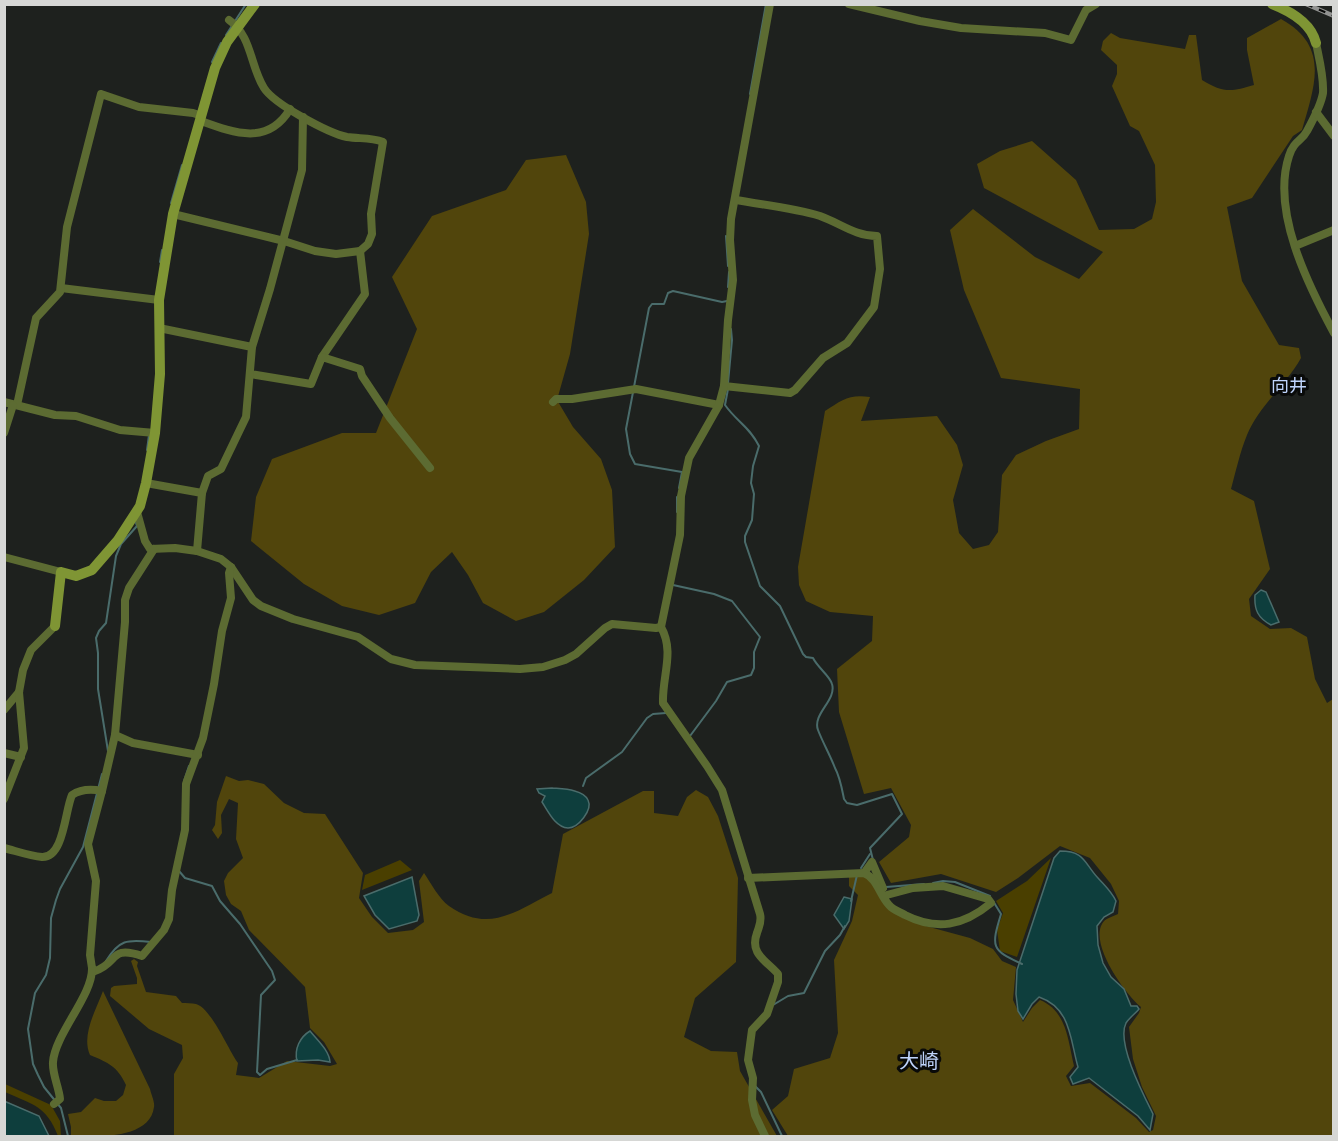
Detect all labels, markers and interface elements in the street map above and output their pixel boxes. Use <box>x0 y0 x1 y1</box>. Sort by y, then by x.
district label: 向井 <box>1271 375 1307 397</box>
district label: 大崎 <box>899 1049 939 1073</box>

